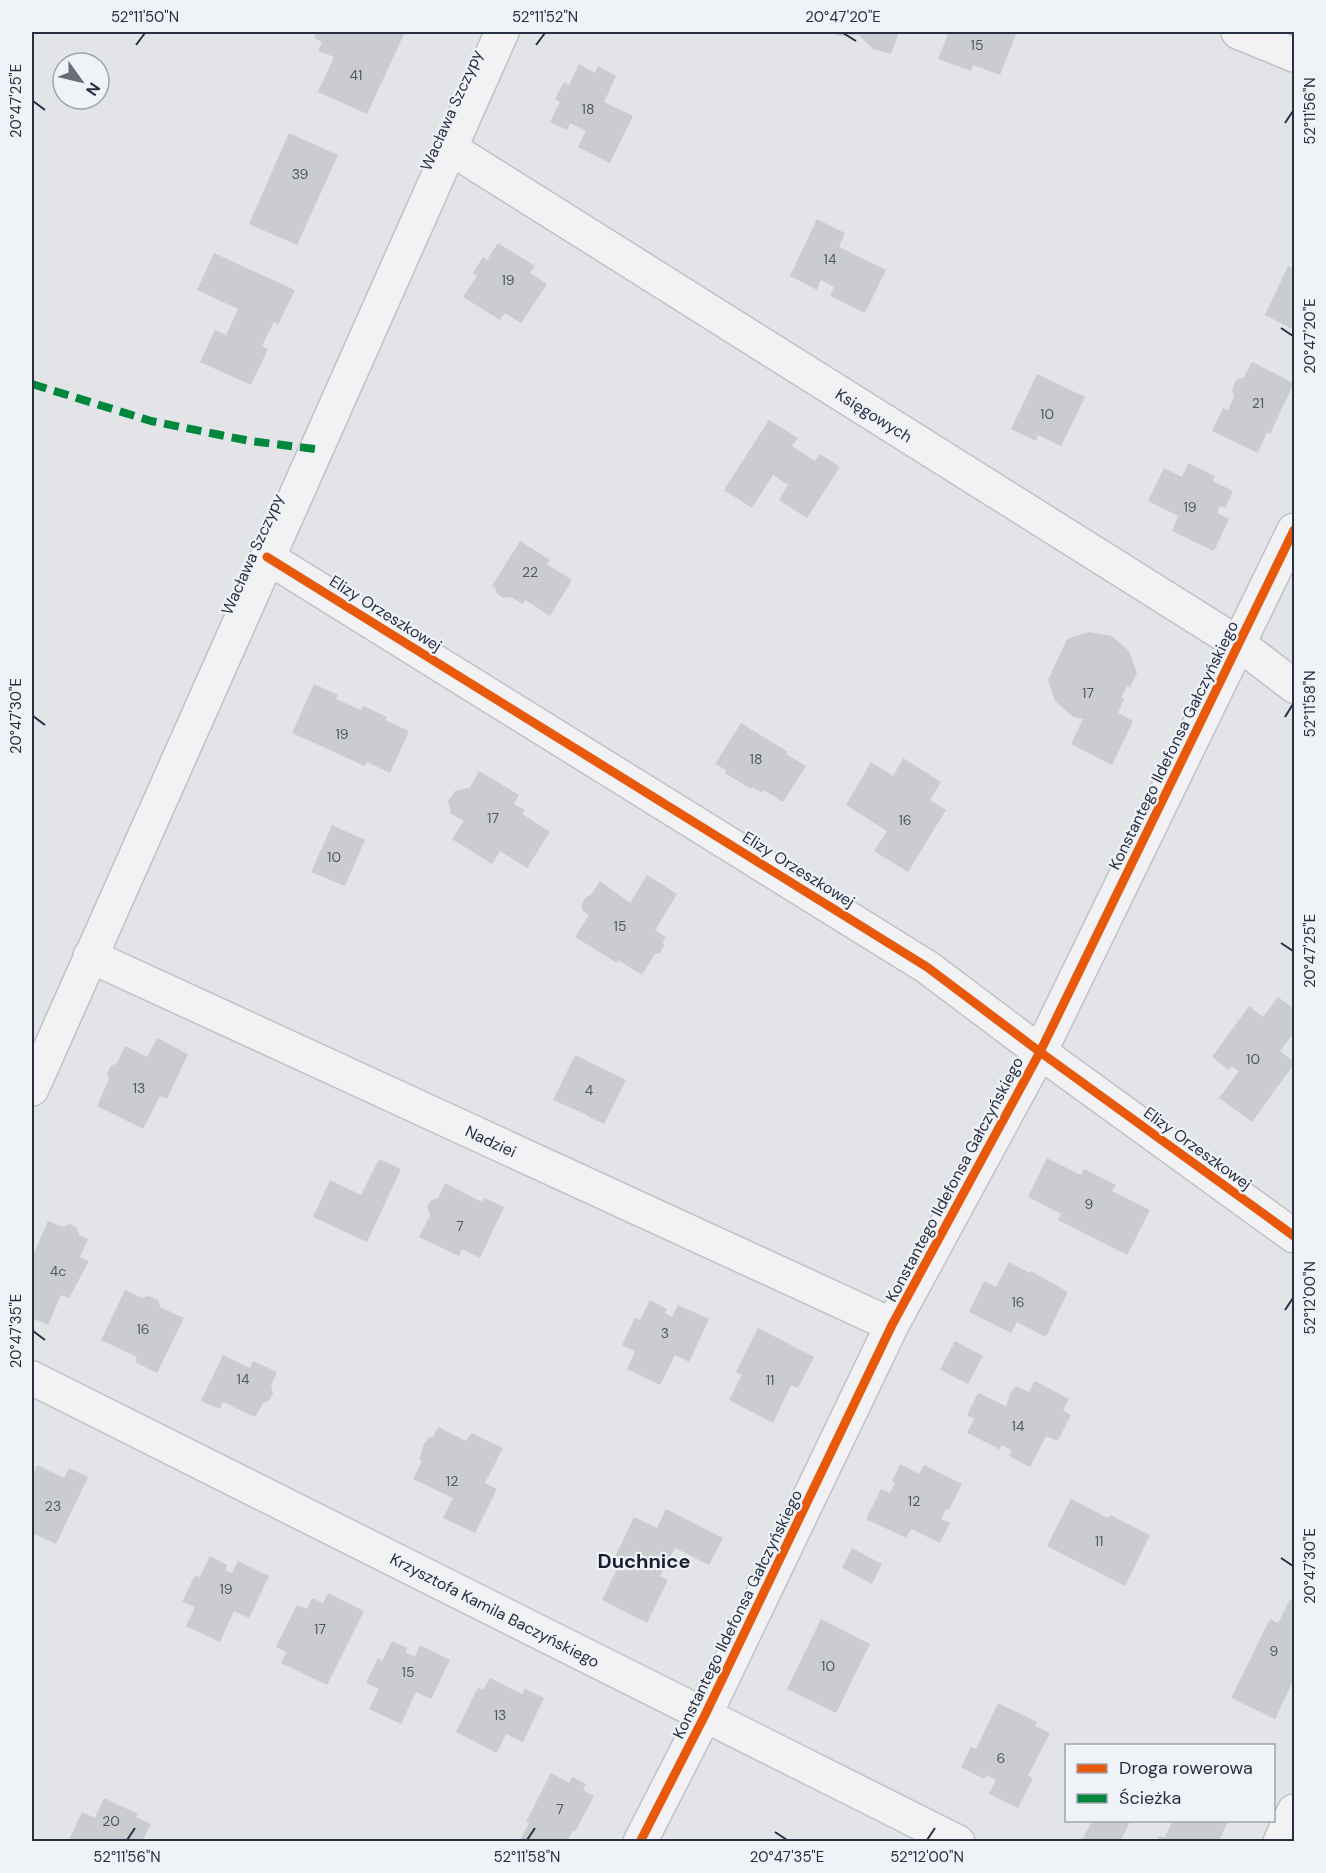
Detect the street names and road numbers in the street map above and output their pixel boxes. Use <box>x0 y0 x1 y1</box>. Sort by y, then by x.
street label: Wacława Szczypy <box>415 46 488 174</box>
street label: Księgowych <box>831 384 916 447</box>
street label: Wacława Szczypy <box>216 490 289 618</box>
street label: Elizy Orzeszkowej <box>326 570 446 656</box>
street label: Konstantego Ildefonsa Gałczyńskiego <box>1104 617 1243 873</box>
street label: Elizy Orzeszkowej <box>739 826 859 912</box>
street label: Konstantego Ildefonsa Gałczyńskiego <box>881 1053 1028 1305</box>
street label: Elizy Orzeszkowej <box>1140 1102 1256 1195</box>
street label: Nadziei <box>462 1121 520 1162</box>
street label: Konstantego Ildefonsa Gałczyńskiego <box>668 1486 807 1742</box>
street label: Krzysztofa Kamila Baczyńskiego <box>387 1548 603 1673</box>

